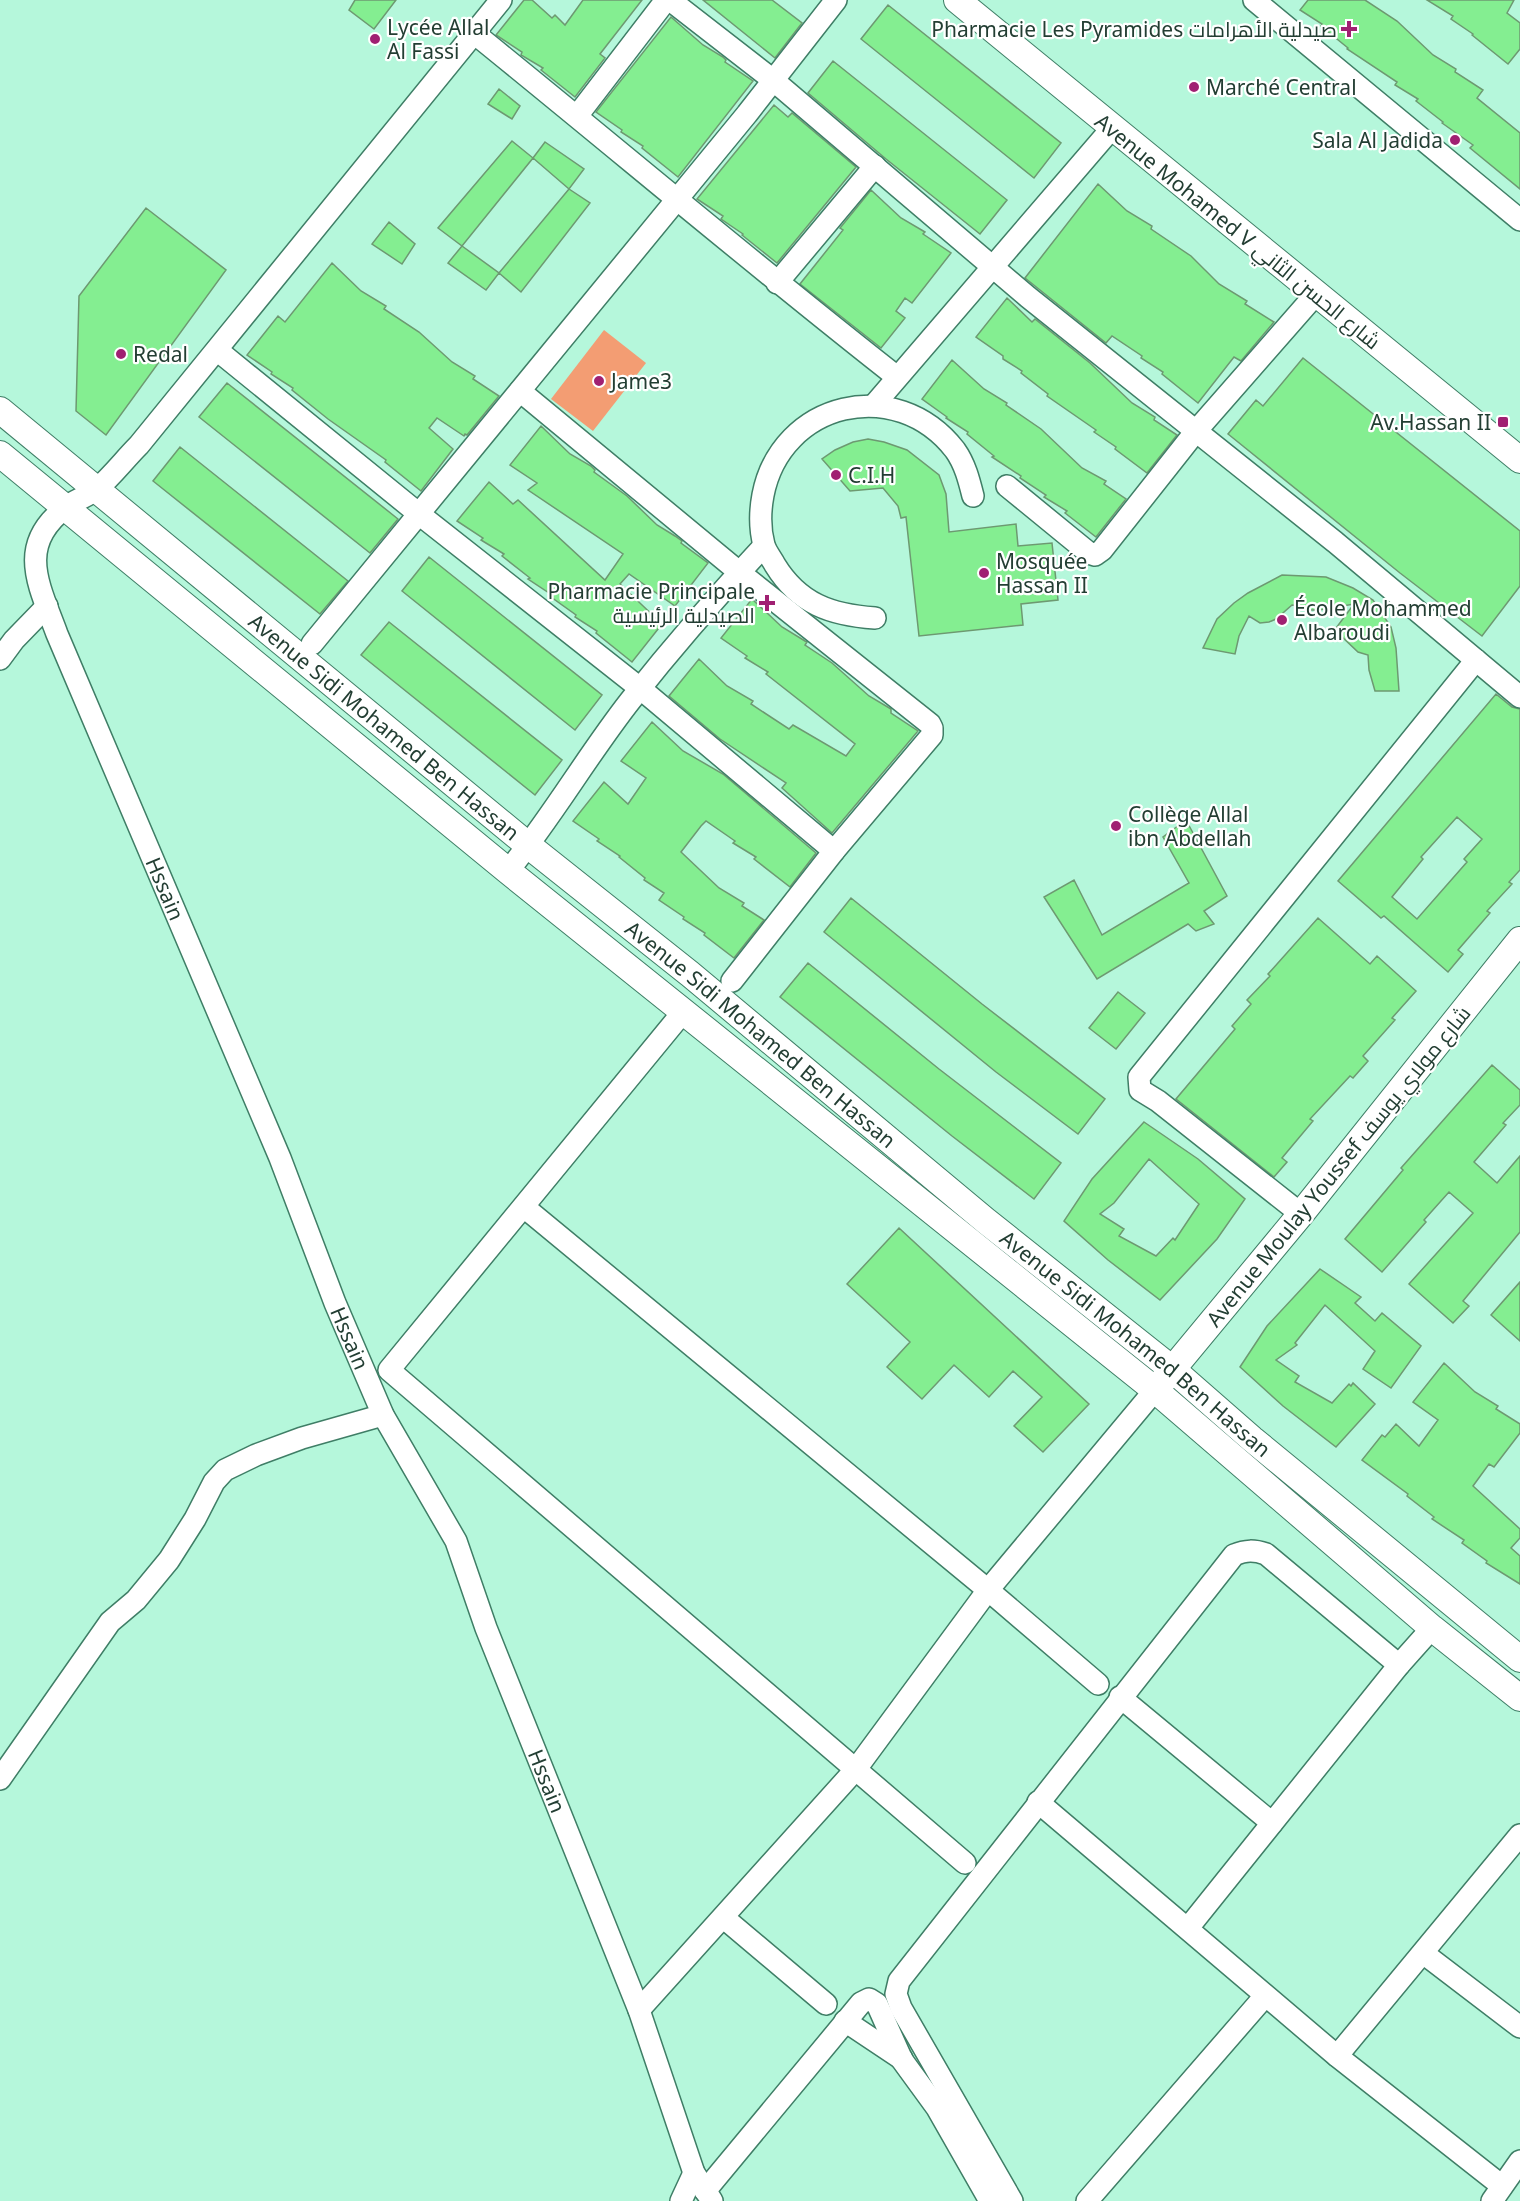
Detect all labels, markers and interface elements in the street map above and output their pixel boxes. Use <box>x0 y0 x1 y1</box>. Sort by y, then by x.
place label: Lycée Allal Al Fassi <box>387 13 489 65</box>
place label: Pharmacie Les Pyramides صيدلية الأهرامات <box>931 15 1337 43</box>
marker: Pharmacie Les Pyramides صيدلية الأهرامات <box>1342 22 1356 36</box>
marker: Lycée Allal Al Fassi <box>368 32 382 46</box>
place label: Marché Central <box>1206 73 1357 101</box>
marker: Marché Central <box>1187 80 1201 94</box>
street label: Avenue Mohamed V شارع الحسن الثاني <box>1088 107 1387 357</box>
place label: Sala Al Jadida <box>1312 126 1443 154</box>
marker: Sala Al Jadida <box>1448 133 1462 147</box>
place label: Redal <box>133 340 188 368</box>
marker: Redal <box>114 347 128 361</box>
place label: Jame3 <box>609 367 672 395</box>
marker: Jame3 <box>592 374 606 388</box>
place label: Av.Hassan II <box>1370 408 1491 436</box>
marker: Av.Hassan II <box>1496 415 1510 429</box>
place label: C.I.H <box>848 461 895 489</box>
marker: C.I.H <box>829 468 843 482</box>
place label: Mosquée Hassan II <box>996 547 1088 599</box>
marker: Mosquée Hassan II <box>977 566 991 580</box>
place label: Pharmacie Principale الصيدلية الرئيسية <box>547 577 755 629</box>
place label: École Mohammed Albaroudi <box>1294 594 1472 646</box>
marker: Pharmacie Principale الصيدلية الرئيسية <box>760 596 774 610</box>
street label: Avenue Sidi Mohamed Ben Hassan <box>243 607 525 847</box>
marker: École Mohammed Albaroudi <box>1275 613 1289 627</box>
place label: Collège Allal ibn Abdellah <box>1128 800 1251 852</box>
marker: Collège Allal ibn Abdellah <box>1109 819 1123 833</box>
street label: Hssain <box>140 853 191 924</box>
street label: Avenue Sidi Mohamed Ben Hassan <box>620 914 902 1154</box>
street label: Avenue Moulay Youssef شارع مولاي يوسف <box>1200 1000 1479 1334</box>
street label: Avenue Sidi Mohamed Ben Hassan <box>994 1224 1277 1463</box>
street label: Hssain <box>324 1302 376 1374</box>
street label: Hssain <box>522 1745 572 1817</box>

